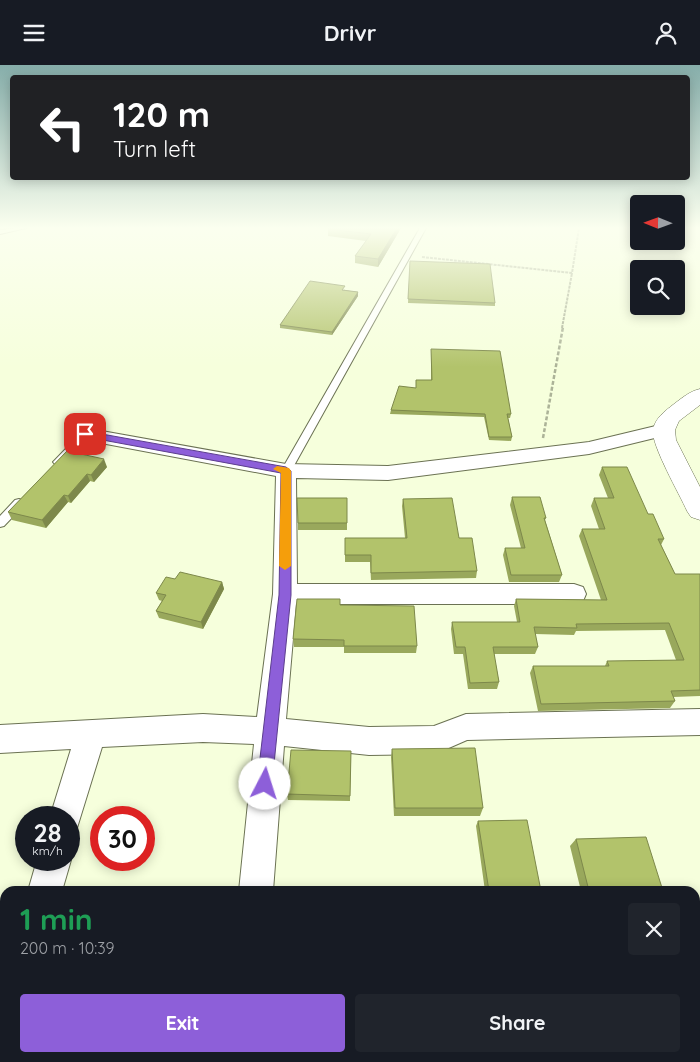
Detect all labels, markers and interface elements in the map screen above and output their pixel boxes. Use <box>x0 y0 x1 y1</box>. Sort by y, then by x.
icon: menu <box>20 19 48 47</box>
text: Drivr <box>324 19 376 47</box>
icon: person <box>652 19 680 47</box>
text: 120 m <box>113 92 210 136</box>
icon: left <box>30 95 95 160</box>
text: Turn left <box>113 135 196 163</box>
north arrow <box>630 195 685 250</box>
map controls <box>630 195 685 315</box>
button: search <box>630 260 685 315</box>
pin <box>64 413 106 455</box>
icon: arrive <box>71 420 99 448</box>
position arrow <box>238 757 290 809</box>
speed limit sign: 30 <box>90 806 155 871</box>
text: 28 <box>34 817 61 848</box>
text: km/h <box>32 843 63 858</box>
text: 1 min <box>20 900 93 938</box>
button: close <box>628 903 680 955</box>
text: 200 m · 10:39 <box>20 938 114 958</box>
button: Exit <box>20 994 345 1052</box>
button: Share <box>355 994 680 1052</box>

